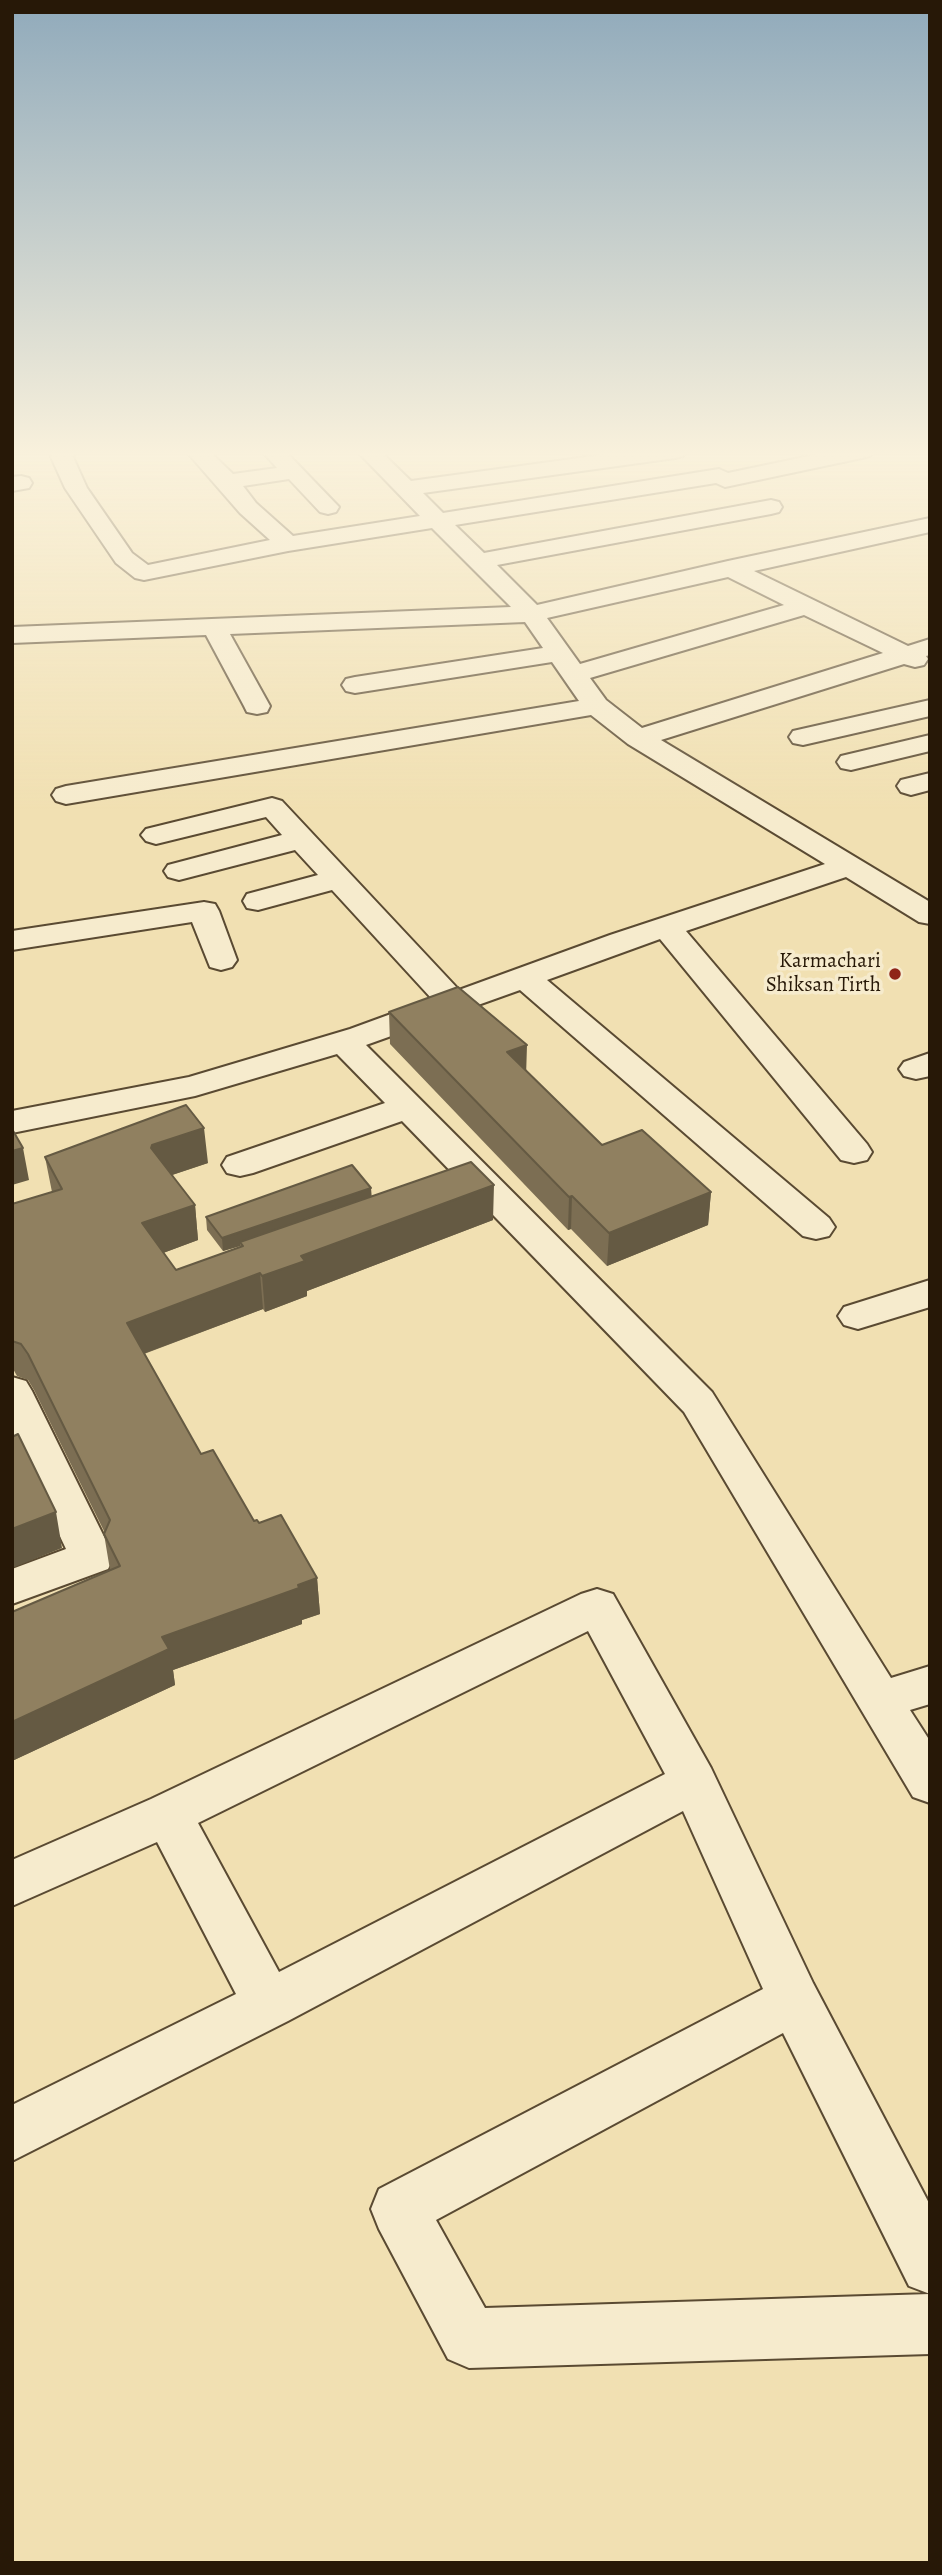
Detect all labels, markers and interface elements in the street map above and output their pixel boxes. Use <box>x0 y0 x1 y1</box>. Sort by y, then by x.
place label: Karmachari Shiksan Tirth <box>766 949 881 999</box>
marker: Karmachari Shiksan Tirth <box>887 966 903 982</box>

